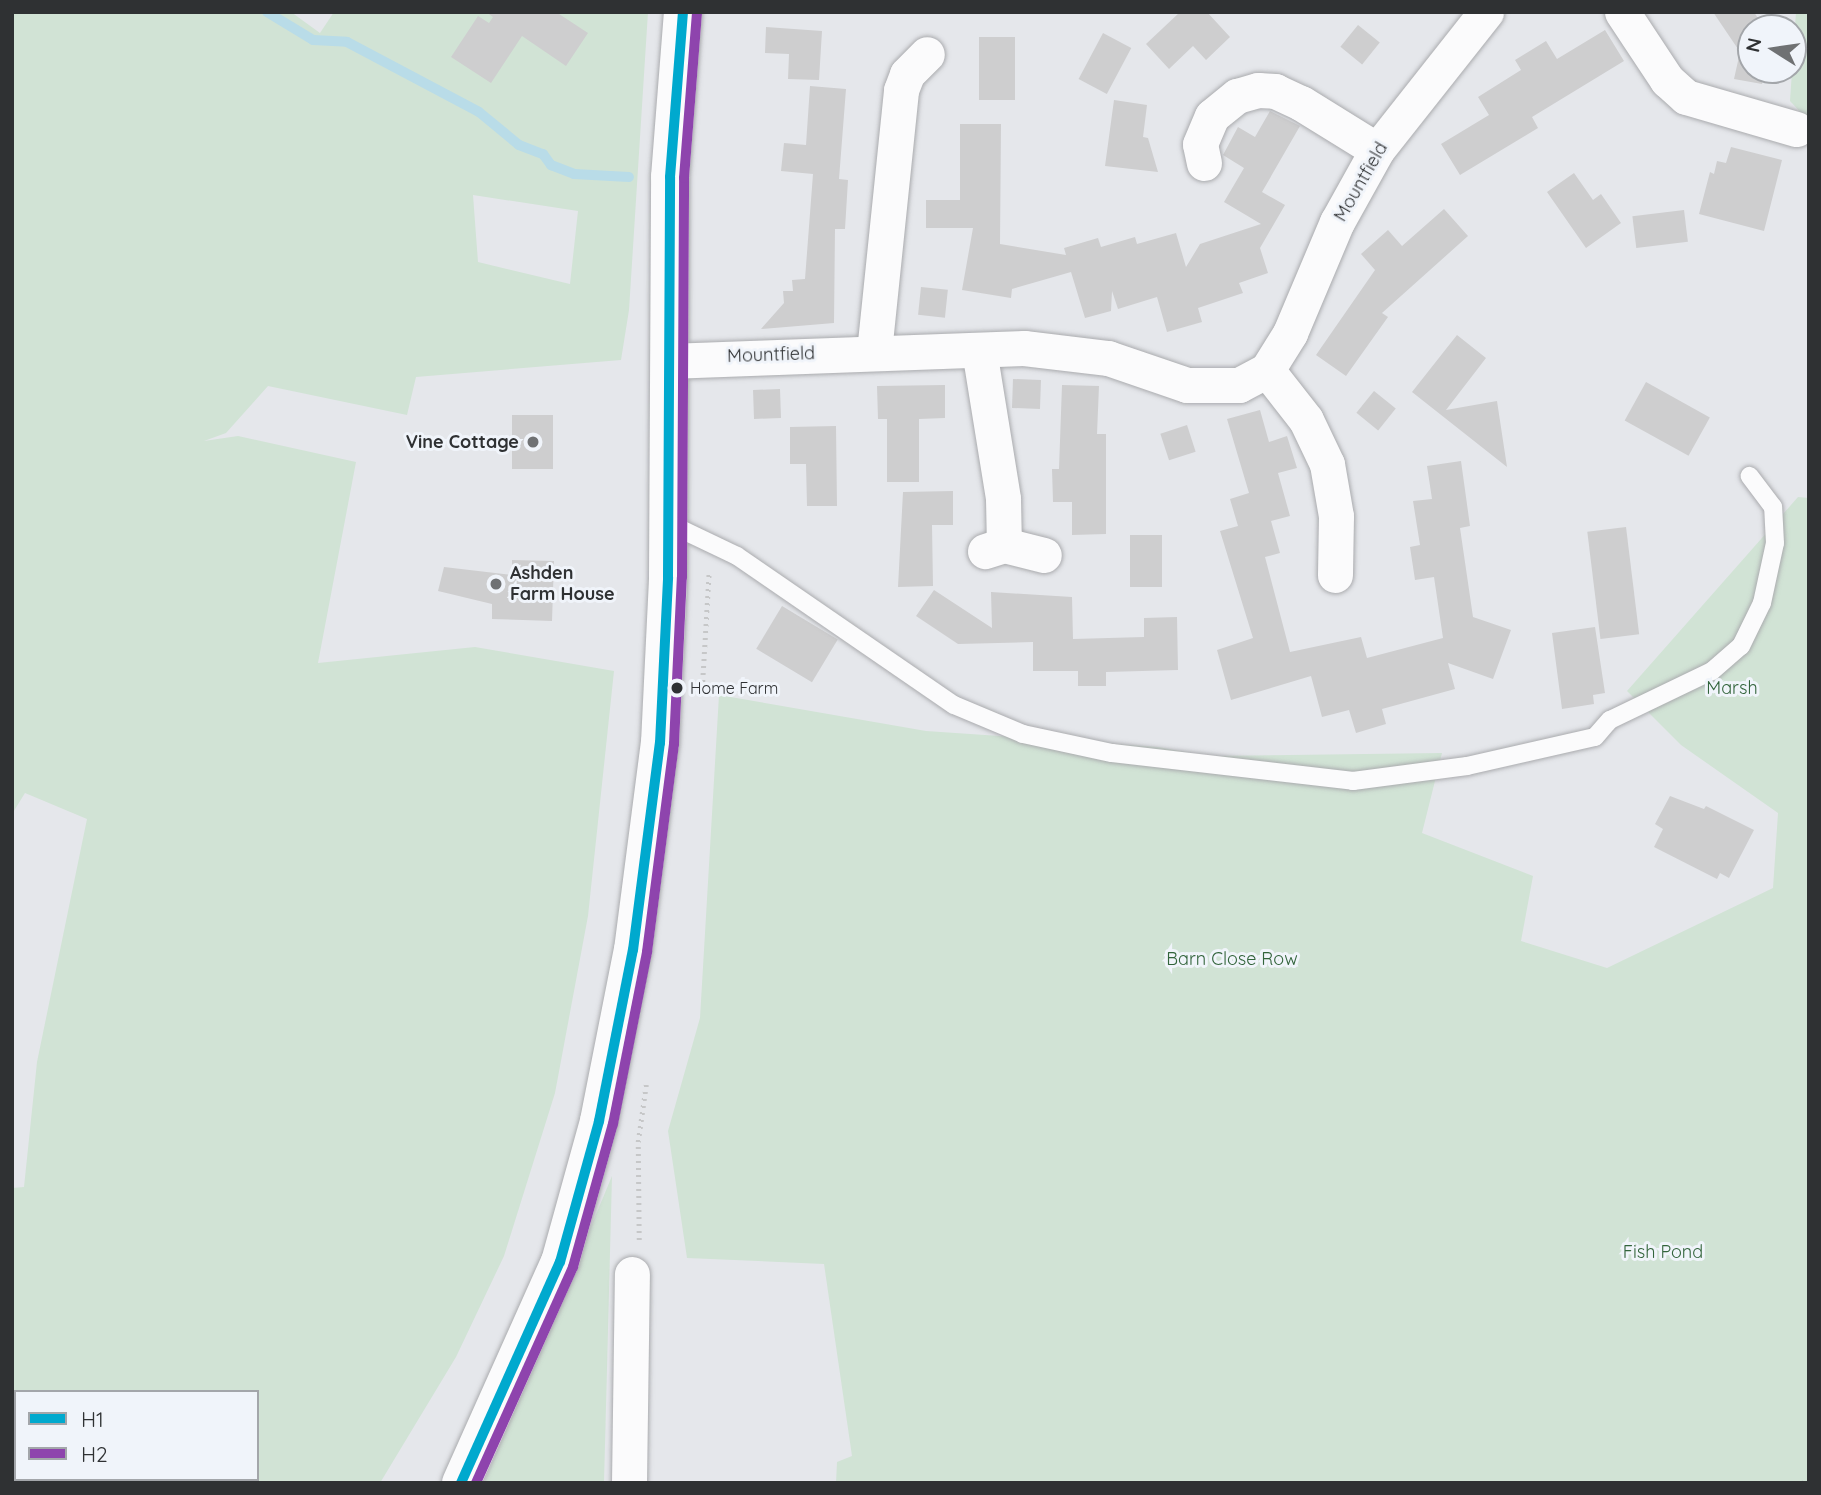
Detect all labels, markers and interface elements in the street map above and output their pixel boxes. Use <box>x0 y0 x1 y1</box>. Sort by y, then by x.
north arrow <box>1737 14 1807 84</box>
text: N <box>1740 36 1767 54</box>
street label: Mountfield <box>1330 139 1392 225</box>
street label: Mountfield <box>727 343 815 367</box>
place label: Vine Cottage <box>406 431 519 453</box>
marker: Vine Cottage <box>525 434 541 450</box>
place label: Ashden Farm House <box>510 563 615 606</box>
marker: Ashden Farm House <box>488 576 504 592</box>
park label: Marsh <box>1706 677 1758 699</box>
place label: Home Farm <box>690 678 778 698</box>
marker: Home Farm <box>670 681 684 695</box>
park label: Barn Close Row <box>1166 948 1298 970</box>
park label: Fish Pond <box>1623 1241 1703 1263</box>
legend <box>14 1390 259 1481</box>
text: H1 <box>81 1406 104 1432</box>
text: H2 <box>81 1441 108 1467</box>

